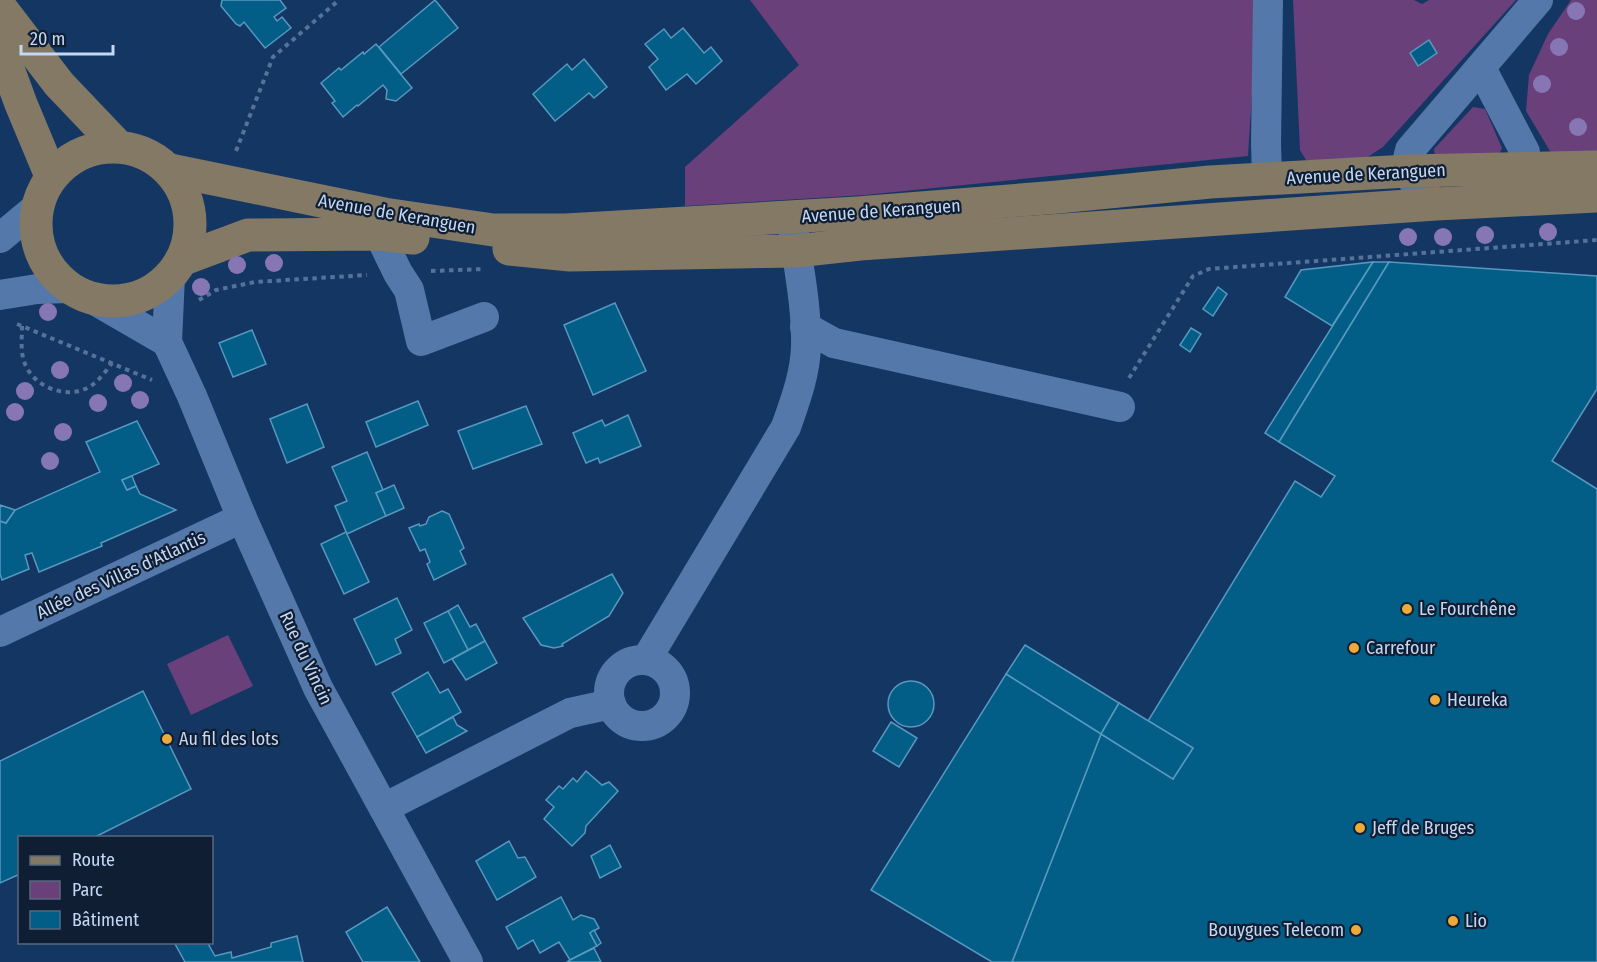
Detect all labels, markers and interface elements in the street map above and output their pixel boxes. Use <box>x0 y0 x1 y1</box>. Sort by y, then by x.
scale bar <box>21 18 112 56</box>
text: 20 m <box>30 28 65 50</box>
street label: Avenue de Keranguen <box>1286 159 1446 189</box>
street label: Avenue de Keranguen <box>317 189 477 239</box>
street label: Avenue de Keranguen <box>801 194 961 228</box>
street label: Allée des Villas d'Atlantis <box>33 526 209 624</box>
place label: Le Fourchêne <box>1419 598 1516 620</box>
marker: Le Fourchêne <box>1400 602 1414 616</box>
street label: Rue du Vincin <box>275 608 337 708</box>
place label: Carrefour <box>1366 637 1436 659</box>
marker: Carrefour <box>1347 641 1361 655</box>
place label: Heureka <box>1447 689 1508 711</box>
marker: Heureka <box>1428 693 1442 707</box>
place label: Au fil des lots <box>179 728 279 750</box>
marker: Au fil des lots <box>160 732 174 746</box>
place label: Jeff de Bruges <box>1372 817 1474 839</box>
marker: Jeff de Bruges <box>1353 821 1367 835</box>
legend <box>18 836 213 944</box>
text: Route <box>72 849 115 871</box>
text: Parc <box>72 879 103 901</box>
text: Bâtiment <box>72 909 139 931</box>
place label: Lio <box>1465 910 1487 932</box>
marker: Lio <box>1446 914 1460 928</box>
place label: Bouygues Telecom <box>1208 919 1344 941</box>
marker: Bouygues Telecom <box>1349 923 1363 937</box>

